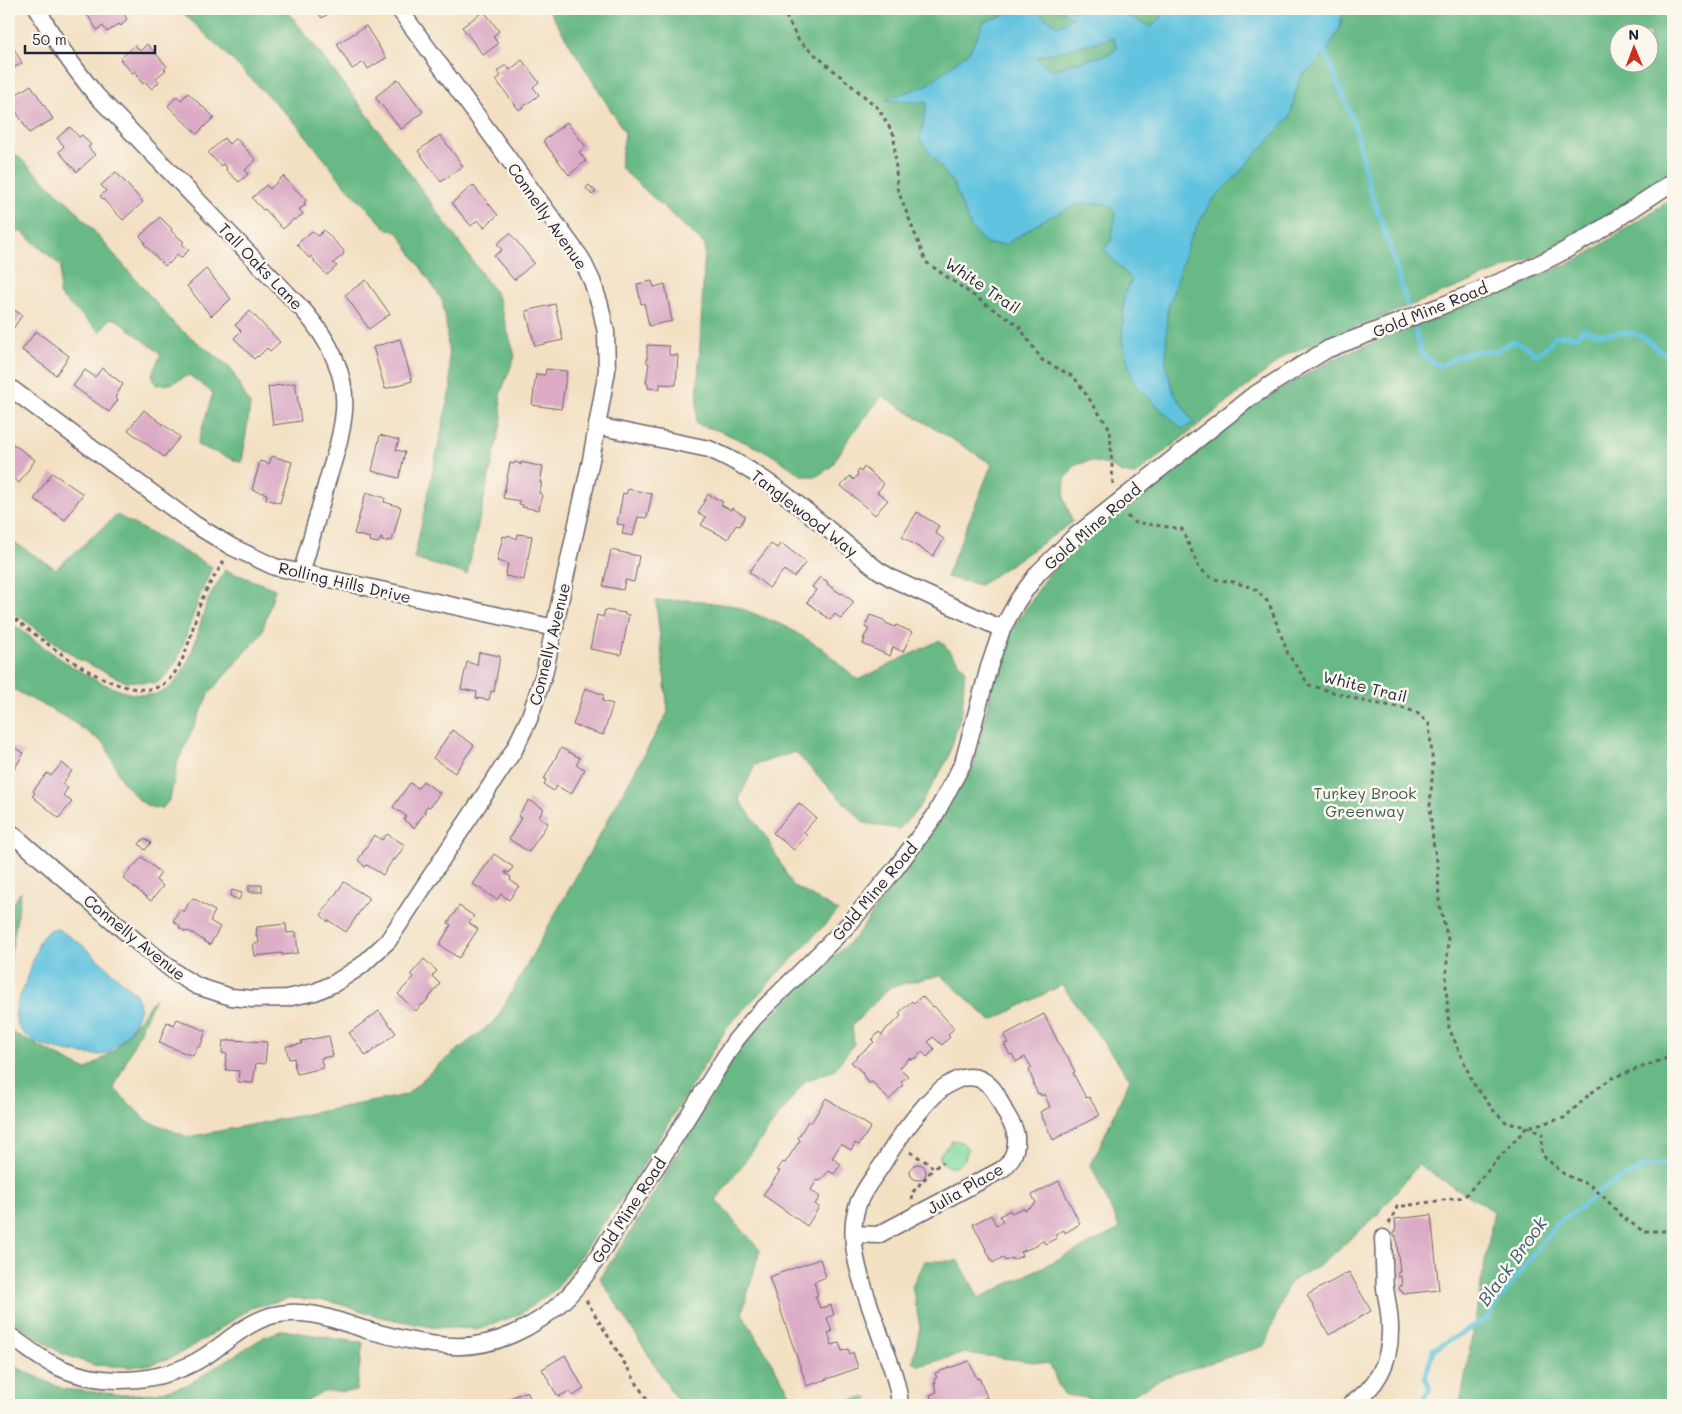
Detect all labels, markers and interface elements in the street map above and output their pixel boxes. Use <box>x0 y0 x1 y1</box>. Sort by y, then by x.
scale bar <box>25 22 155 54</box>
north arrow <box>1610 22 1660 72</box>
text: N <box>1628 25 1639 44</box>
text: 50 m <box>32 29 67 49</box>
street label: Connelly Avenue <box>503 159 593 273</box>
street label: Tall Oaks Lane <box>214 218 308 314</box>
street label: White Trail <box>942 252 1024 318</box>
street label: Gold Mine Road <box>1369 276 1491 342</box>
street label: Tanglewood Way <box>747 465 863 561</box>
street label: Gold Mine Road <box>1039 478 1145 574</box>
street label: Rolling Hills Drive <box>277 557 413 607</box>
street label: Connelly Avenue <box>524 581 574 707</box>
street label: White Trail <box>1321 665 1409 707</box>
park label: Turkey Brook Greenway <box>1313 782 1417 821</box>
street label: Gold Mine Road <box>827 838 921 944</box>
street label: Connelly Avenue <box>80 889 190 985</box>
street label: Gold Mine Road <box>586 1153 670 1267</box>
street label: Julia Place <box>923 1158 1007 1218</box>
water label: Black Brook <box>1472 1212 1553 1310</box>

